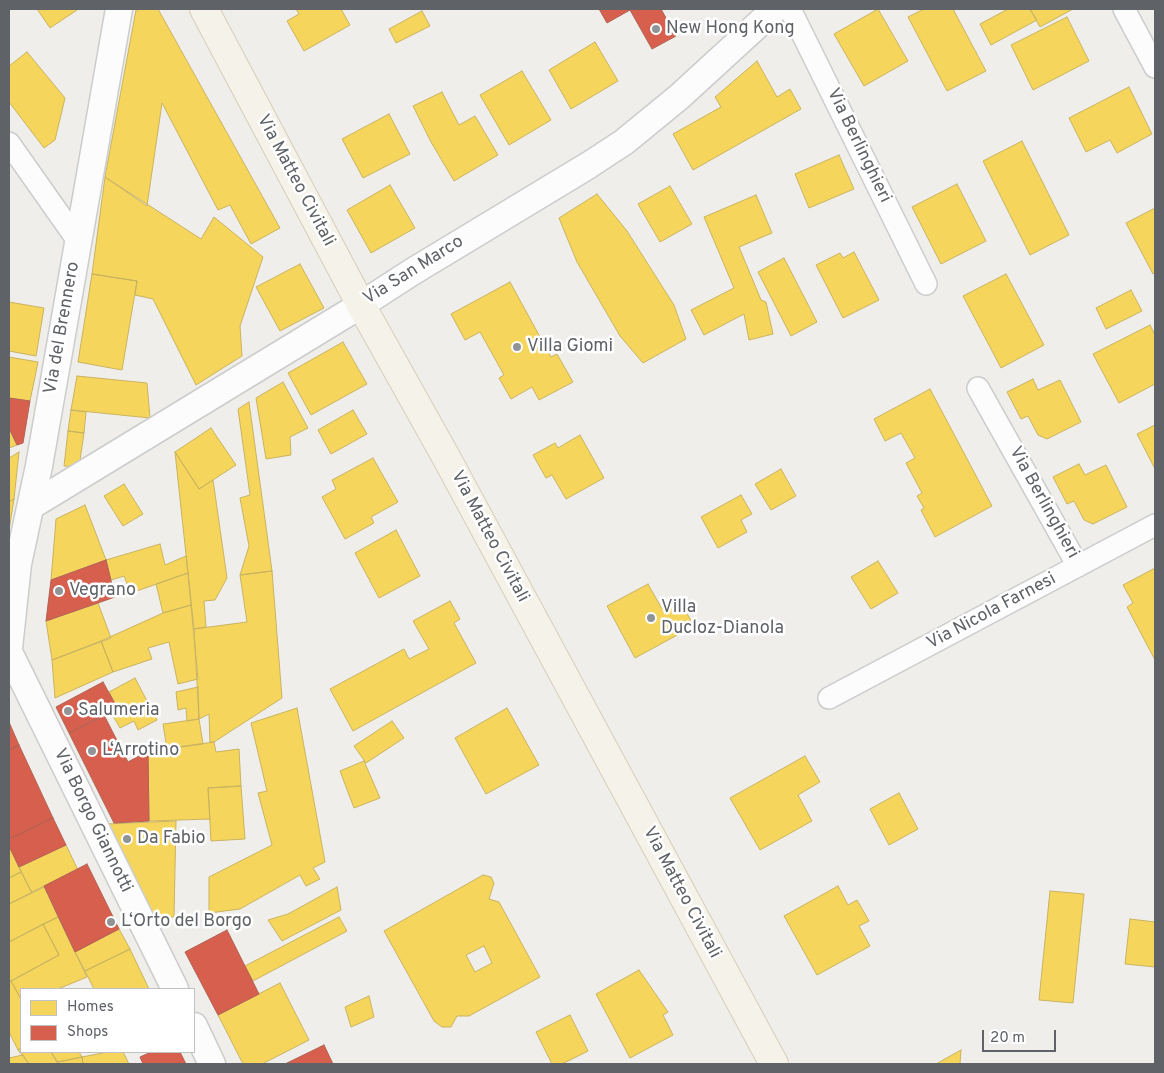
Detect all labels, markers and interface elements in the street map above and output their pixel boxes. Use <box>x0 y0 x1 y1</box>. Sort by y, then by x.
place label: New Hong Kong <box>666 18 795 40</box>
marker: New Hong Kong <box>650 23 662 35</box>
street label: Via Berlinghieri <box>821 85 895 207</box>
street label: Via Matteo Civitali <box>251 111 339 251</box>
street label: Via San Marco <box>360 232 468 310</box>
street label: Via del Brennero <box>41 260 85 396</box>
place label: Villa Giomi <box>527 336 613 358</box>
marker: Villa Giomi <box>511 341 523 353</box>
street label: Via Berlinghieri <box>1003 443 1083 563</box>
street label: Via Matteo Civitali <box>445 467 533 607</box>
street label: Via Nicola Farnesi <box>924 569 1060 655</box>
place label: Vegrano <box>69 580 136 602</box>
marker: Vegrano <box>53 585 65 597</box>
place label: Villa Ducloz-Dianola <box>661 597 784 640</box>
marker: Villa Ducloz-Dianola <box>645 612 657 624</box>
place label: Salumeria <box>78 700 160 722</box>
marker: Salumeria <box>62 705 74 717</box>
place label: L‘Arrotino <box>102 740 179 762</box>
street label: Via Borgo Giannotti <box>48 745 136 897</box>
marker: L‘Arrotino <box>86 745 98 757</box>
street label: Via Matteo Civitali <box>637 823 725 963</box>
place label: Da Fabio <box>137 828 206 850</box>
marker: Da Fabio <box>121 833 133 845</box>
place label: L‘Orto del Borgo <box>121 911 252 933</box>
marker: L‘Orto del Borgo <box>105 916 117 928</box>
legend <box>20 988 195 1053</box>
text: Homes <box>67 998 114 1017</box>
scale bar <box>984 1020 1058 1052</box>
text: Shops <box>67 1023 108 1042</box>
text: 20 m <box>990 1029 1025 1048</box>

